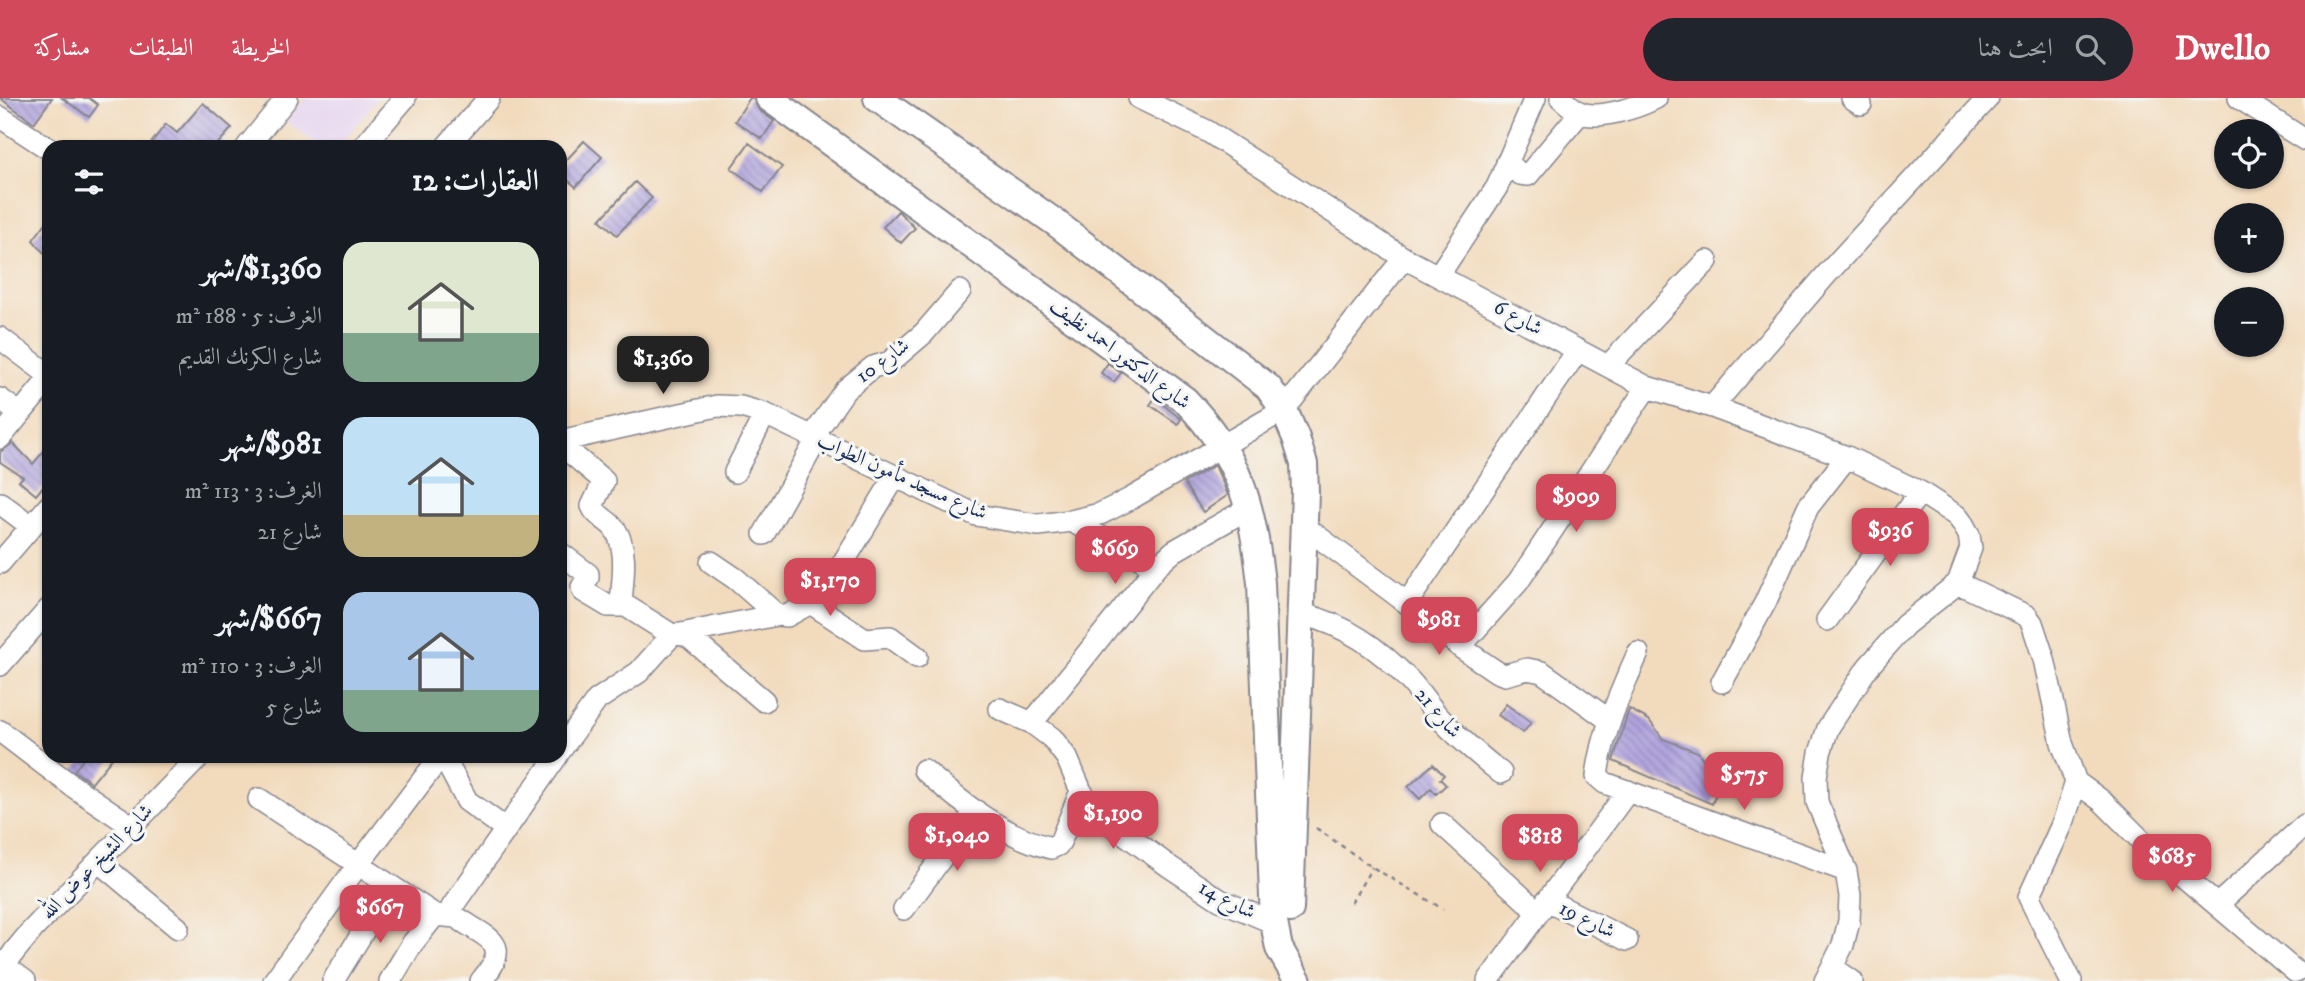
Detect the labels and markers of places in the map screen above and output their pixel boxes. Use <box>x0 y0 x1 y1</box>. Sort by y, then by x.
pin: $1,360 <box>606 336 720 396</box>
pin: $909 <box>1535 474 1617 534</box>
pin: $936 <box>1849 508 1931 568</box>
pin: $669 <box>1074 526 1156 586</box>
pin: $1,170 <box>773 559 887 618</box>
pin: $981 <box>1398 598 1480 657</box>
pin: $575 <box>1703 752 1785 812</box>
pin: $1,190 <box>1056 792 1170 851</box>
pin: $1,040 <box>900 814 1014 873</box>
pin: $818 <box>1499 814 1581 874</box>
pin: $685 <box>2131 834 2213 894</box>
pin: $667 <box>339 886 421 945</box>

